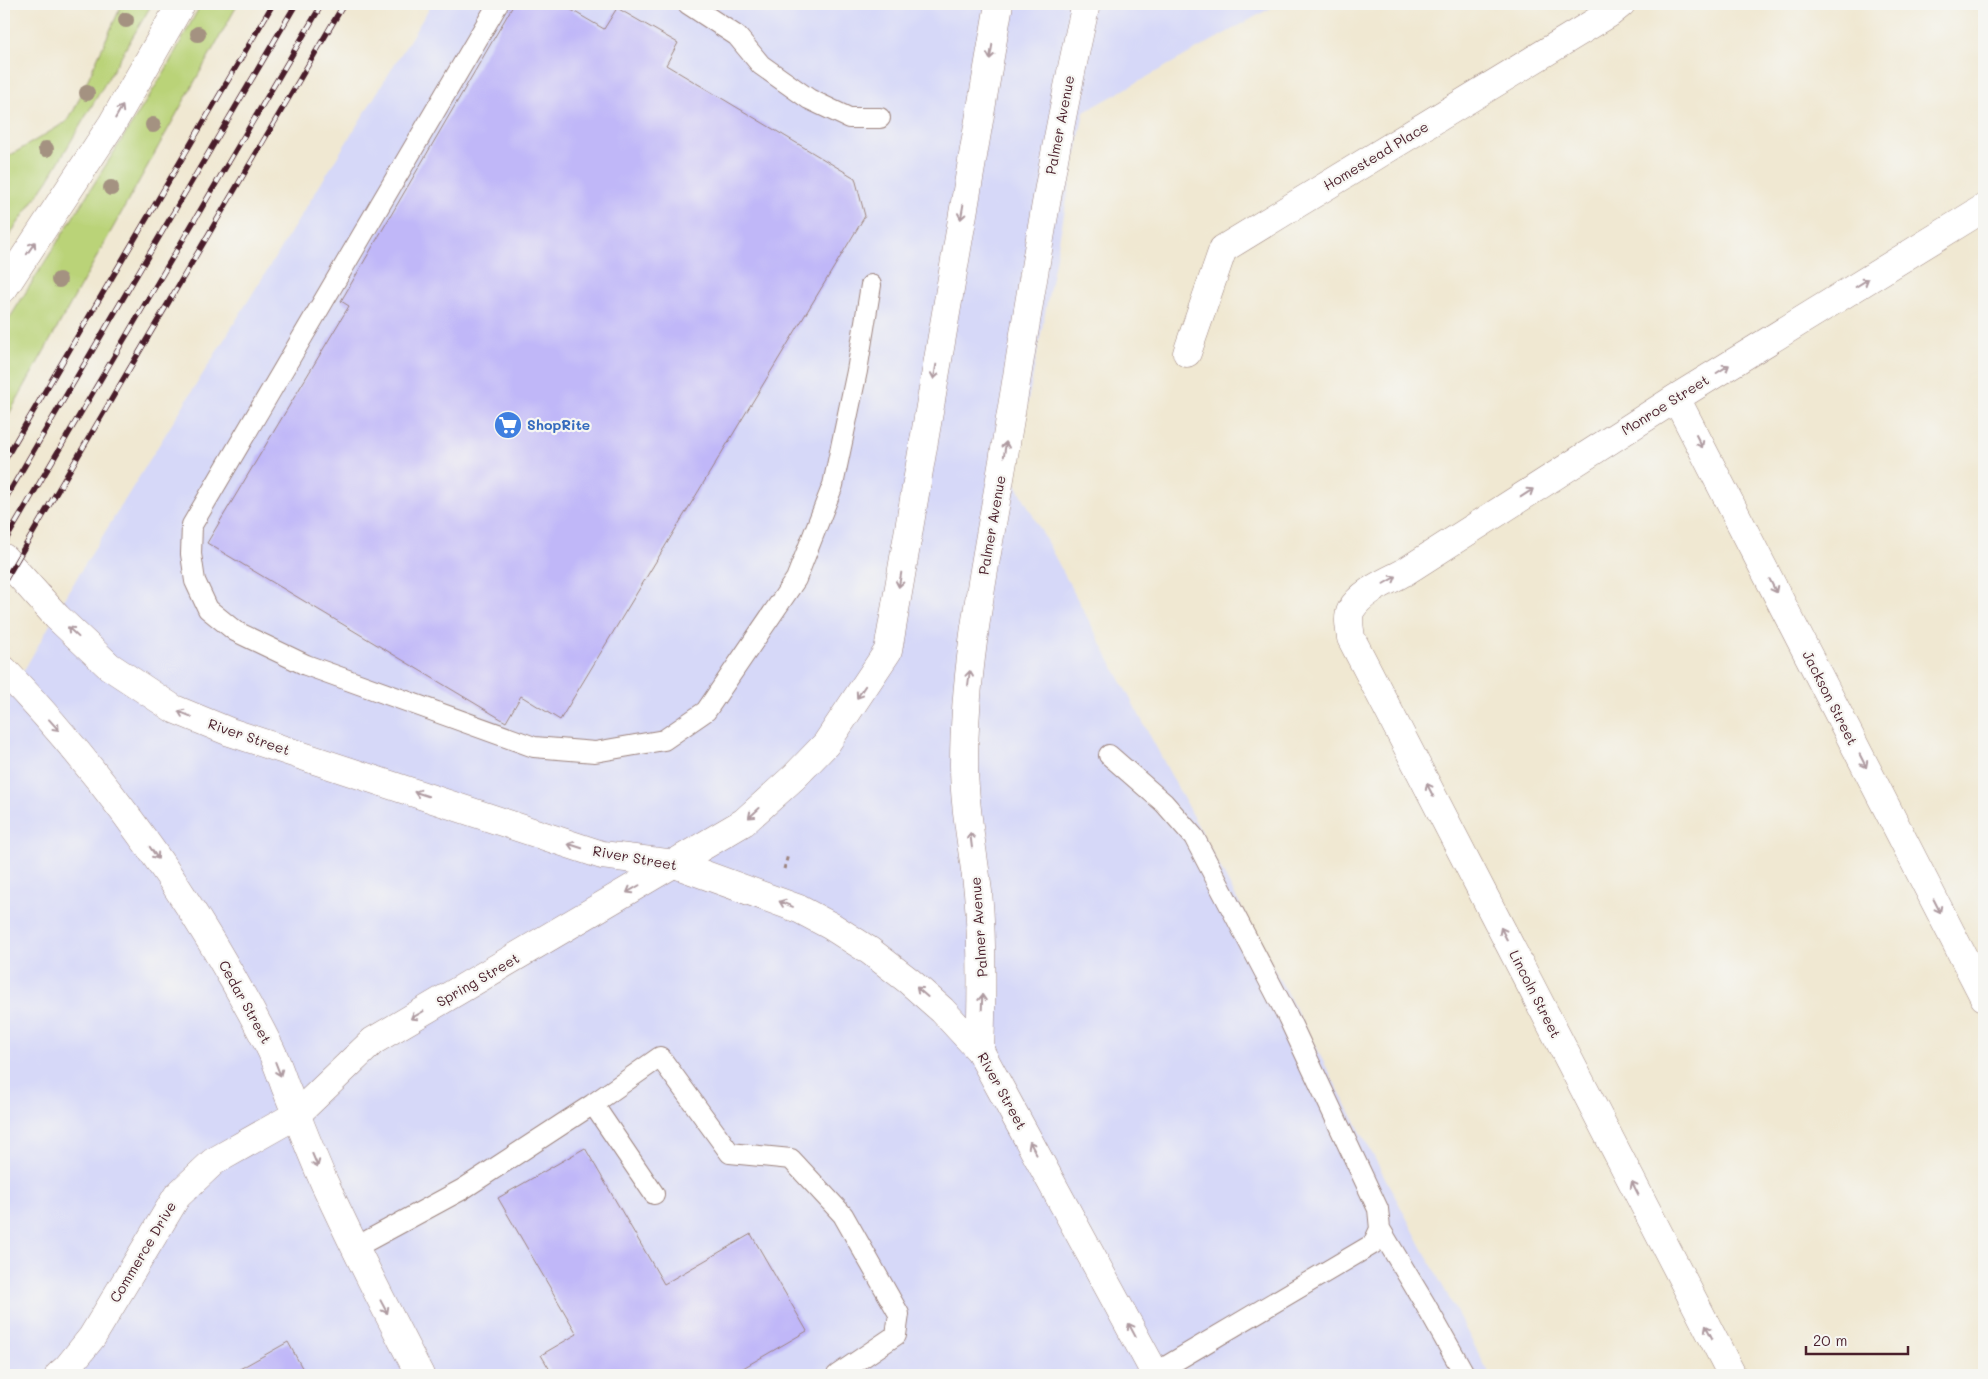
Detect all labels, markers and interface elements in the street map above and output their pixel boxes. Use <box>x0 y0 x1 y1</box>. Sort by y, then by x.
one-way arrow <box>985 43 995 59</box>
street label: Palmer Avenue <box>1041 74 1078 176</box>
one-way arrow <box>115 105 125 119</box>
street label: Homestead Place <box>1320 117 1432 194</box>
one-way arrow <box>957 203 967 219</box>
one-way arrow <box>26 241 36 255</box>
one-way arrow <box>1854 278 1868 288</box>
one-way arrow <box>1716 363 1730 373</box>
one-way arrow <box>930 364 940 380</box>
street label: Monroe Street <box>1617 370 1712 439</box>
supermarket icon: ShopRite <box>493 410 523 440</box>
place label: ShopRite <box>527 415 590 434</box>
one-way arrow <box>1695 433 1704 448</box>
one-way arrow <box>1001 441 1011 457</box>
street label: Palmer Avenue <box>973 474 1010 576</box>
one-way arrow <box>1520 488 1534 499</box>
one-way arrow <box>895 571 905 587</box>
one-way arrow <box>1382 575 1396 585</box>
one-way arrow <box>1768 578 1778 593</box>
one-way arrow <box>67 626 80 638</box>
street label: Jackson Street <box>1798 647 1863 748</box>
one-way arrow <box>964 671 974 687</box>
one-way arrow <box>856 685 866 699</box>
one-way arrow <box>178 708 193 718</box>
street label: River Street <box>206 714 293 759</box>
one-way arrow <box>48 718 60 731</box>
one-way arrow <box>1859 753 1868 768</box>
one-way arrow <box>1425 783 1434 798</box>
one-way arrow <box>414 789 430 799</box>
one-way arrow <box>748 807 761 819</box>
one-way arrow <box>966 833 976 849</box>
one-way arrow <box>568 841 584 850</box>
street label: River Street <box>591 841 679 874</box>
one-way arrow <box>149 846 159 860</box>
street label: Palmer Avenue <box>966 876 991 978</box>
one-way arrow <box>626 884 640 894</box>
one-way arrow <box>779 898 794 908</box>
one-way arrow <box>1933 898 1942 913</box>
one-way arrow <box>1499 927 1508 942</box>
street label: Lincoln Street <box>1505 947 1566 1041</box>
street label: Spring Street <box>433 948 523 1011</box>
street label: Cedar Street <box>215 957 276 1047</box>
one-way arrow <box>915 986 928 997</box>
one-way arrow <box>977 995 987 1011</box>
one-way arrow <box>411 1011 425 1021</box>
street label: River Street <box>973 1049 1031 1133</box>
one-way arrow <box>274 1061 284 1076</box>
one-way arrow <box>1028 1141 1037 1156</box>
one-way arrow <box>310 1152 320 1167</box>
one-way arrow <box>1630 1180 1640 1195</box>
street label: Commerce Drive <box>105 1198 180 1306</box>
one-way arrow <box>380 1299 389 1314</box>
one-way arrow <box>1127 1322 1137 1337</box>
scale bar <box>1806 1324 1908 1356</box>
one-way arrow <box>1704 1325 1713 1340</box>
text: 20 m <box>1813 1330 1847 1350</box>

